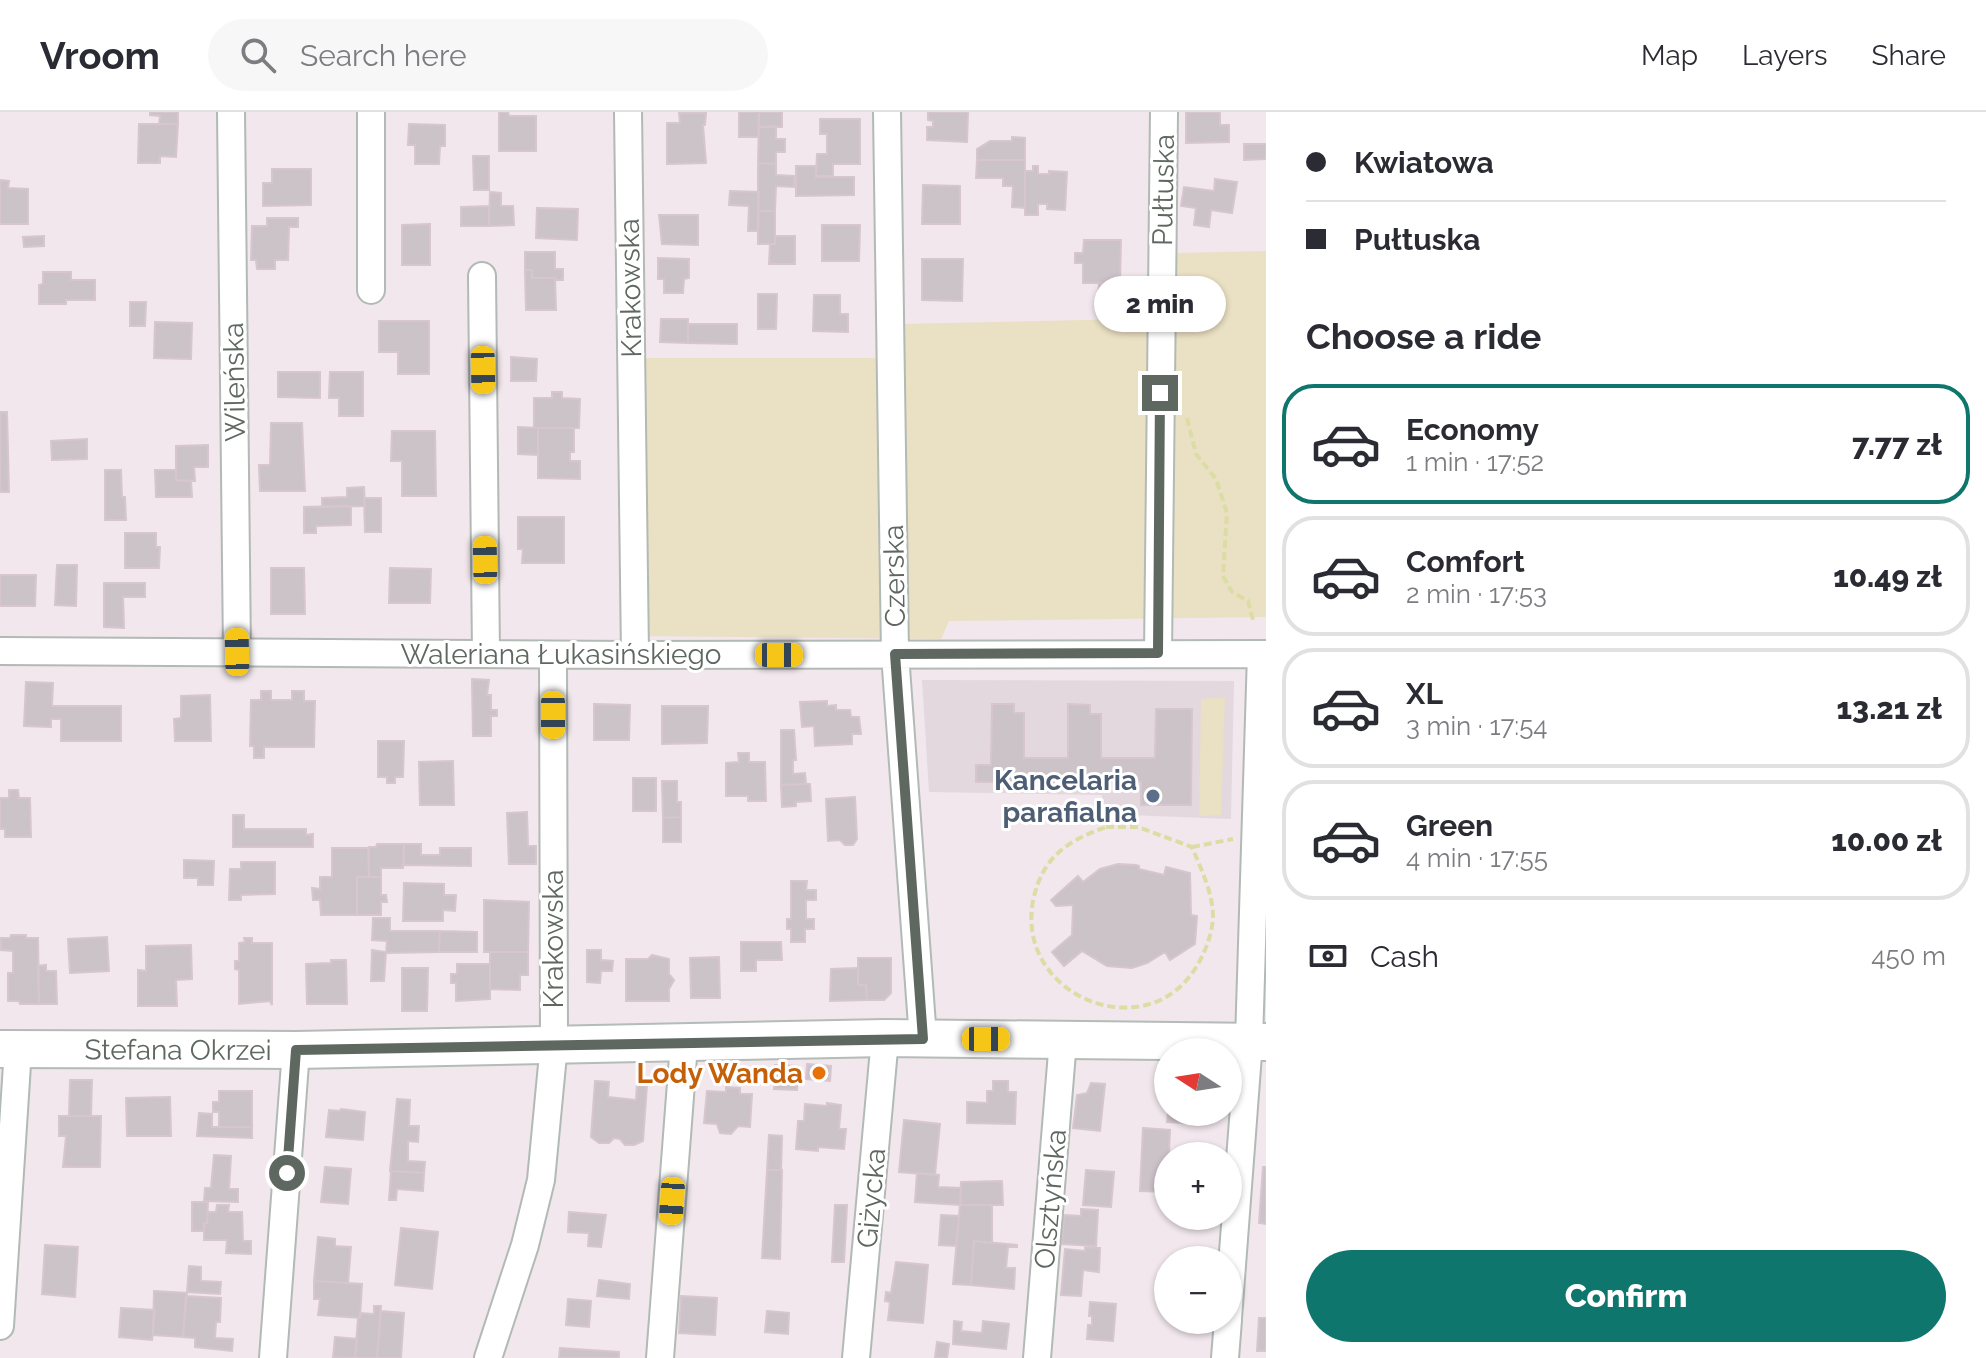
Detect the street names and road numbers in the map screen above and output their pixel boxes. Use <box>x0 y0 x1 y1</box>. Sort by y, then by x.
street label: Pułtuska <box>1146 134 1181 246</box>
street label: Krakowska <box>613 218 648 358</box>
street label: Wileńska <box>217 322 252 442</box>
street label: Czerska <box>877 524 912 628</box>
street label: Waleriana Łukasińskiego <box>400 638 722 671</box>
street label: Krakowska <box>537 869 570 1009</box>
street label: Stefana Okrzei <box>84 1033 272 1067</box>
street label: Olsztyńska <box>1028 1128 1073 1270</box>
street label: Giżycka <box>851 1147 892 1249</box>

